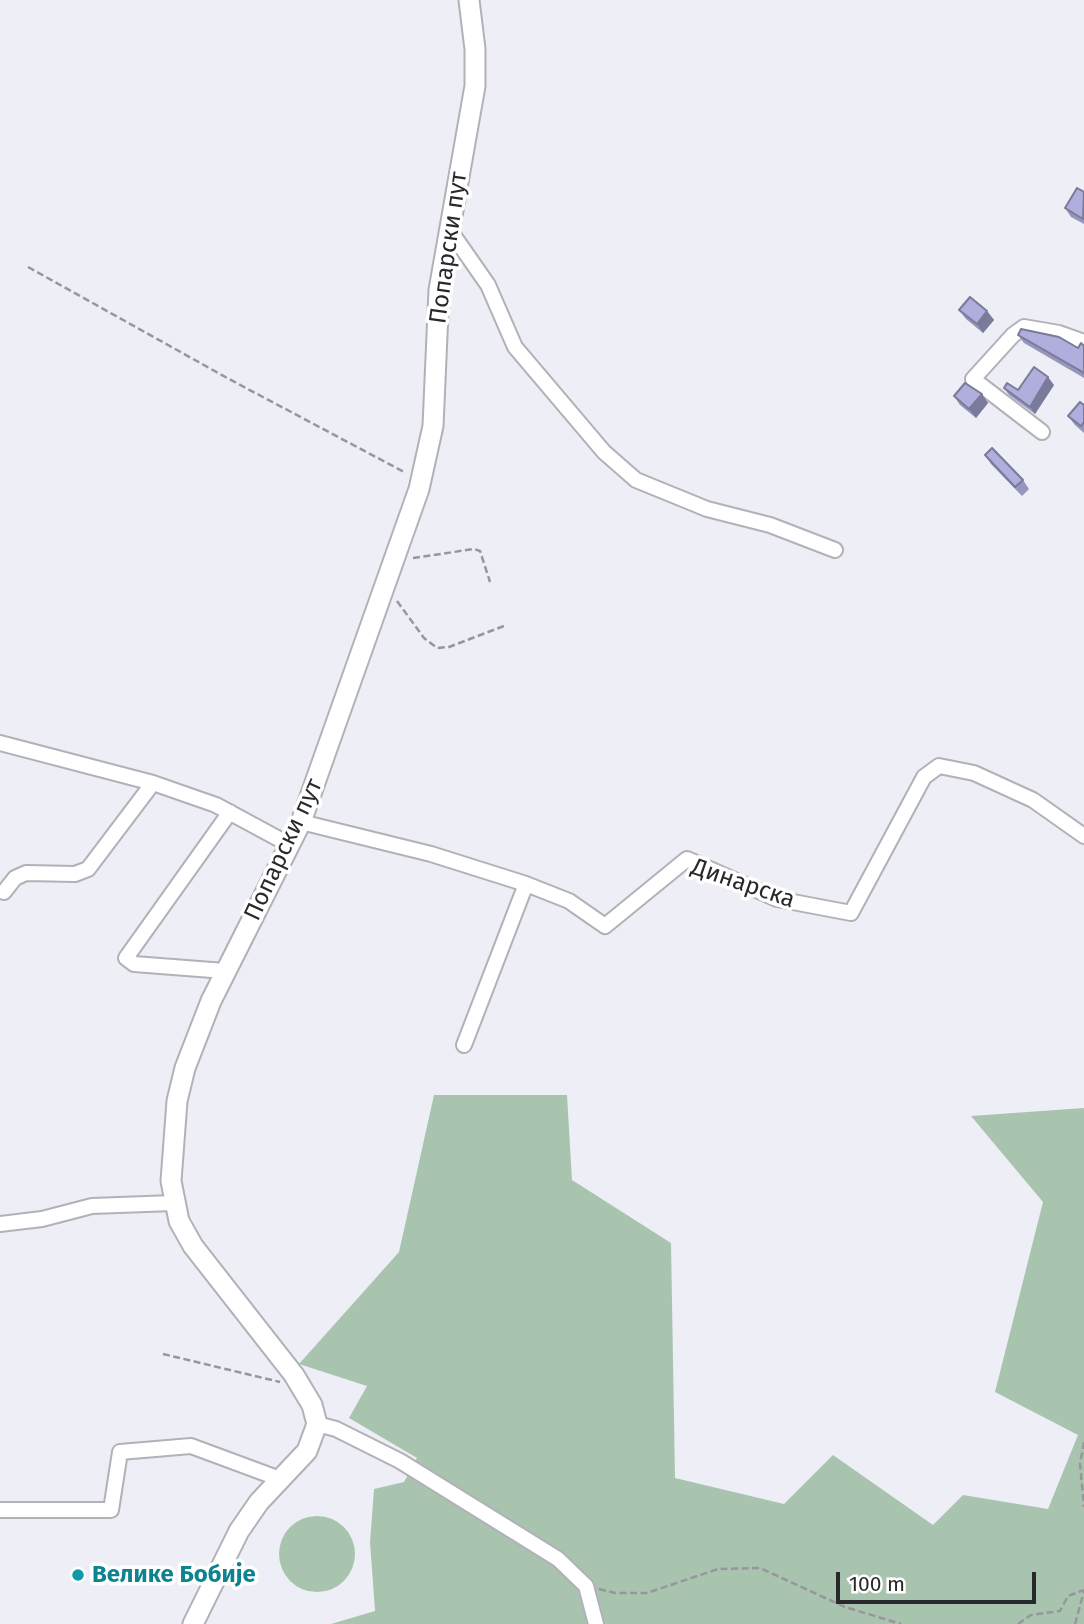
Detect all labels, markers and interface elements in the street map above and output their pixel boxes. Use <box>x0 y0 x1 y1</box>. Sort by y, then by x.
street label: Попарски пут <box>424 170 474 326</box>
street label: Попарски пут <box>239 775 329 925</box>
street label: Динарска <box>688 853 798 915</box>
scale bar <box>839 1558 1038 1602</box>
place label: Велике Бобије <box>92 1561 256 1589</box>
marker: Велике Бобије <box>70 1567 86 1583</box>
text: 100 m <box>849 1571 905 1597</box>

